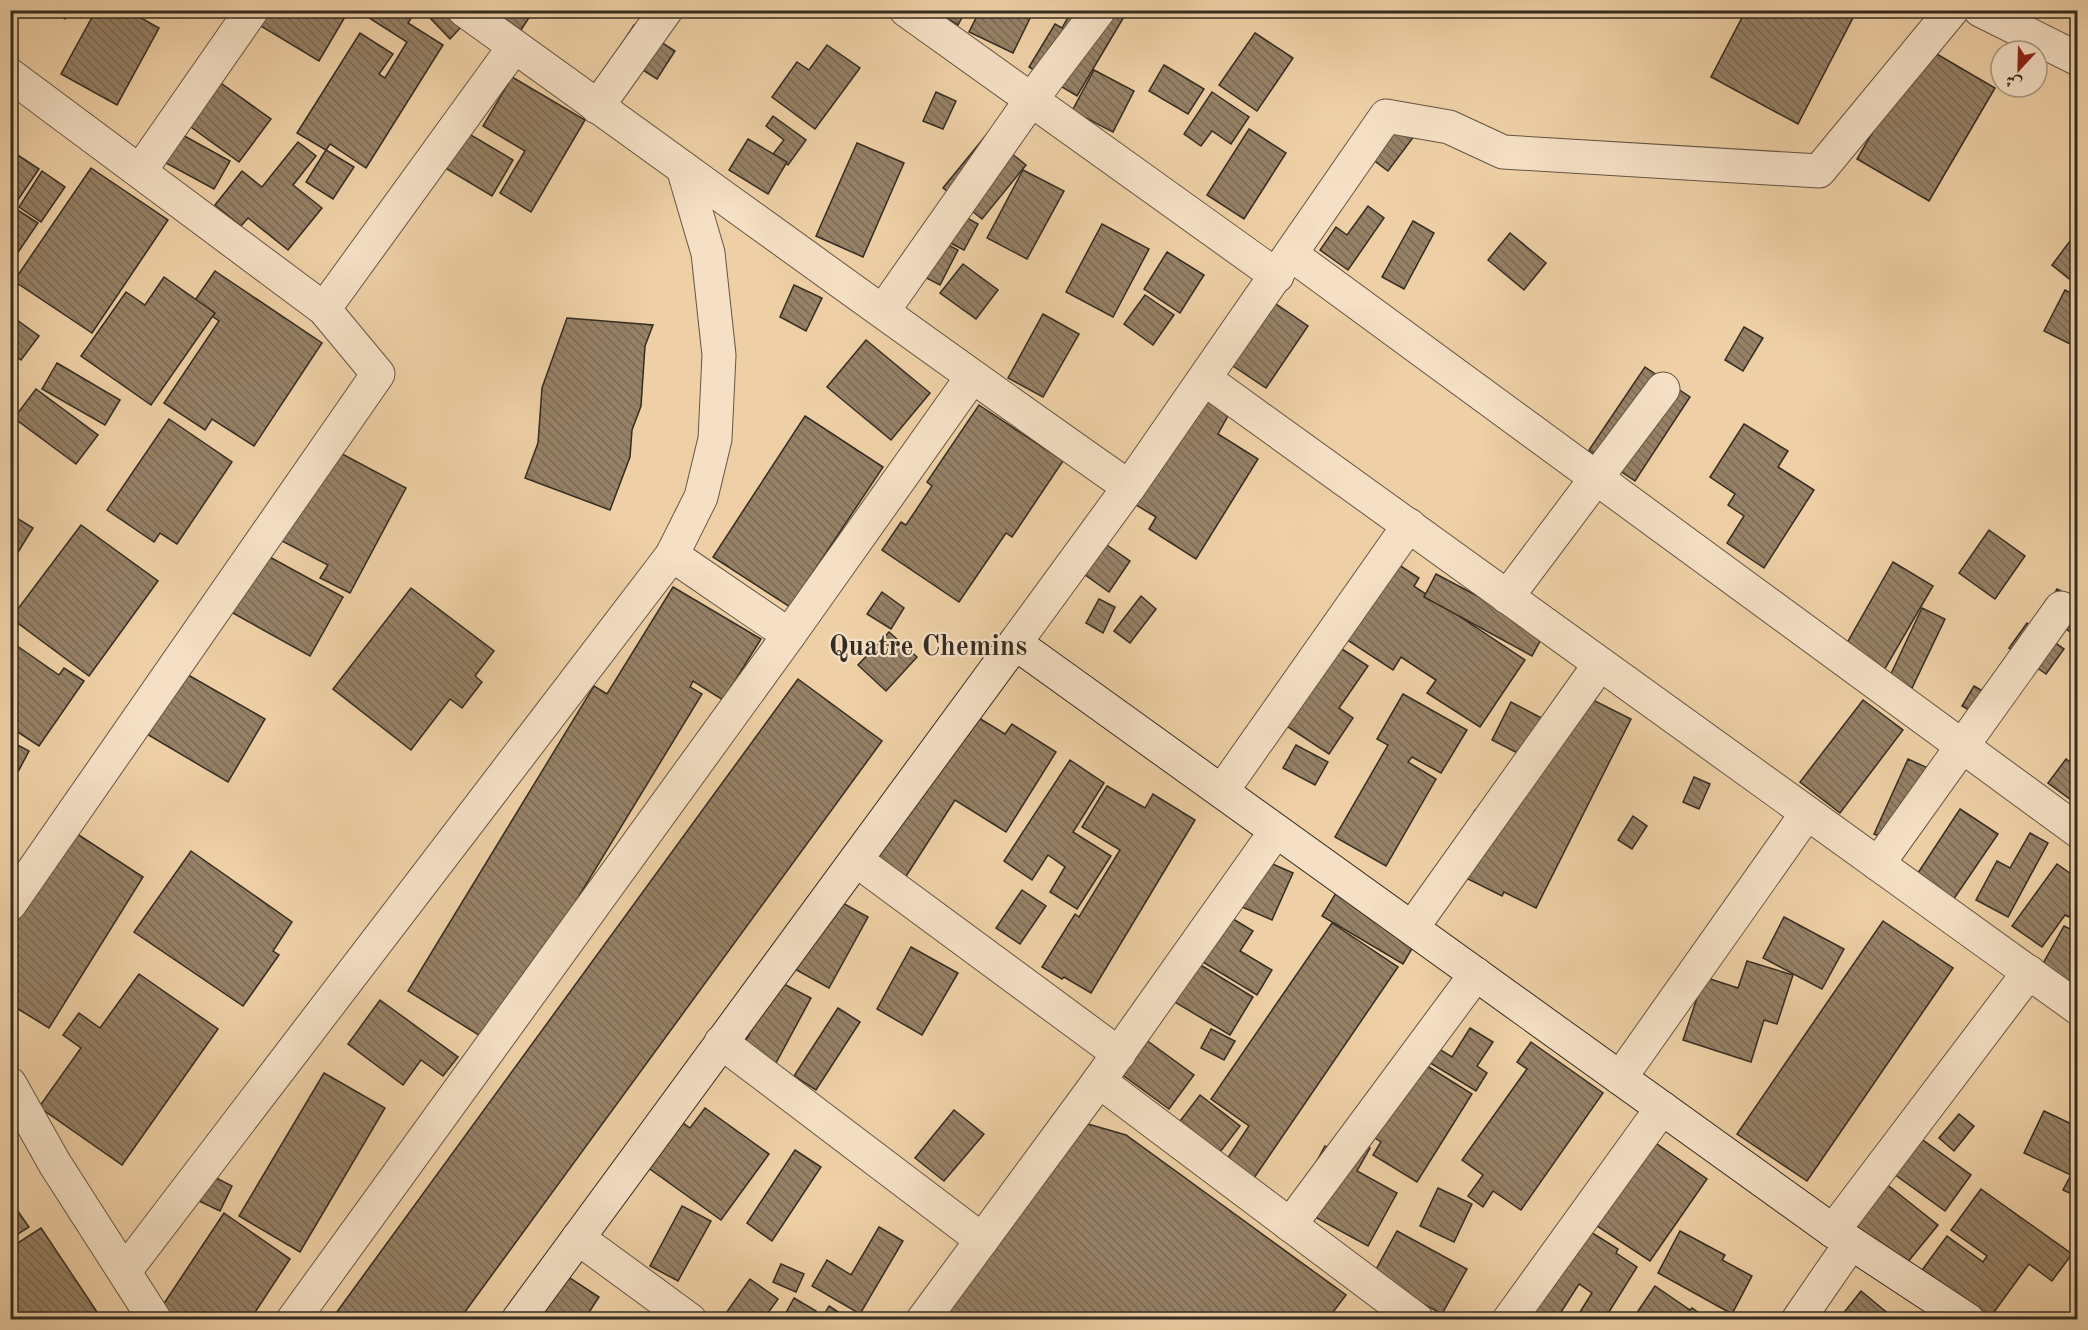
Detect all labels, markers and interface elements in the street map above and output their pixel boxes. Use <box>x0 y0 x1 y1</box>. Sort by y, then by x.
north arrow <box>1989 39 2049 99</box>
text: ش <box>2004 71 2024 91</box>
district label: Quatre Chemins <box>829 634 1027 662</box>

